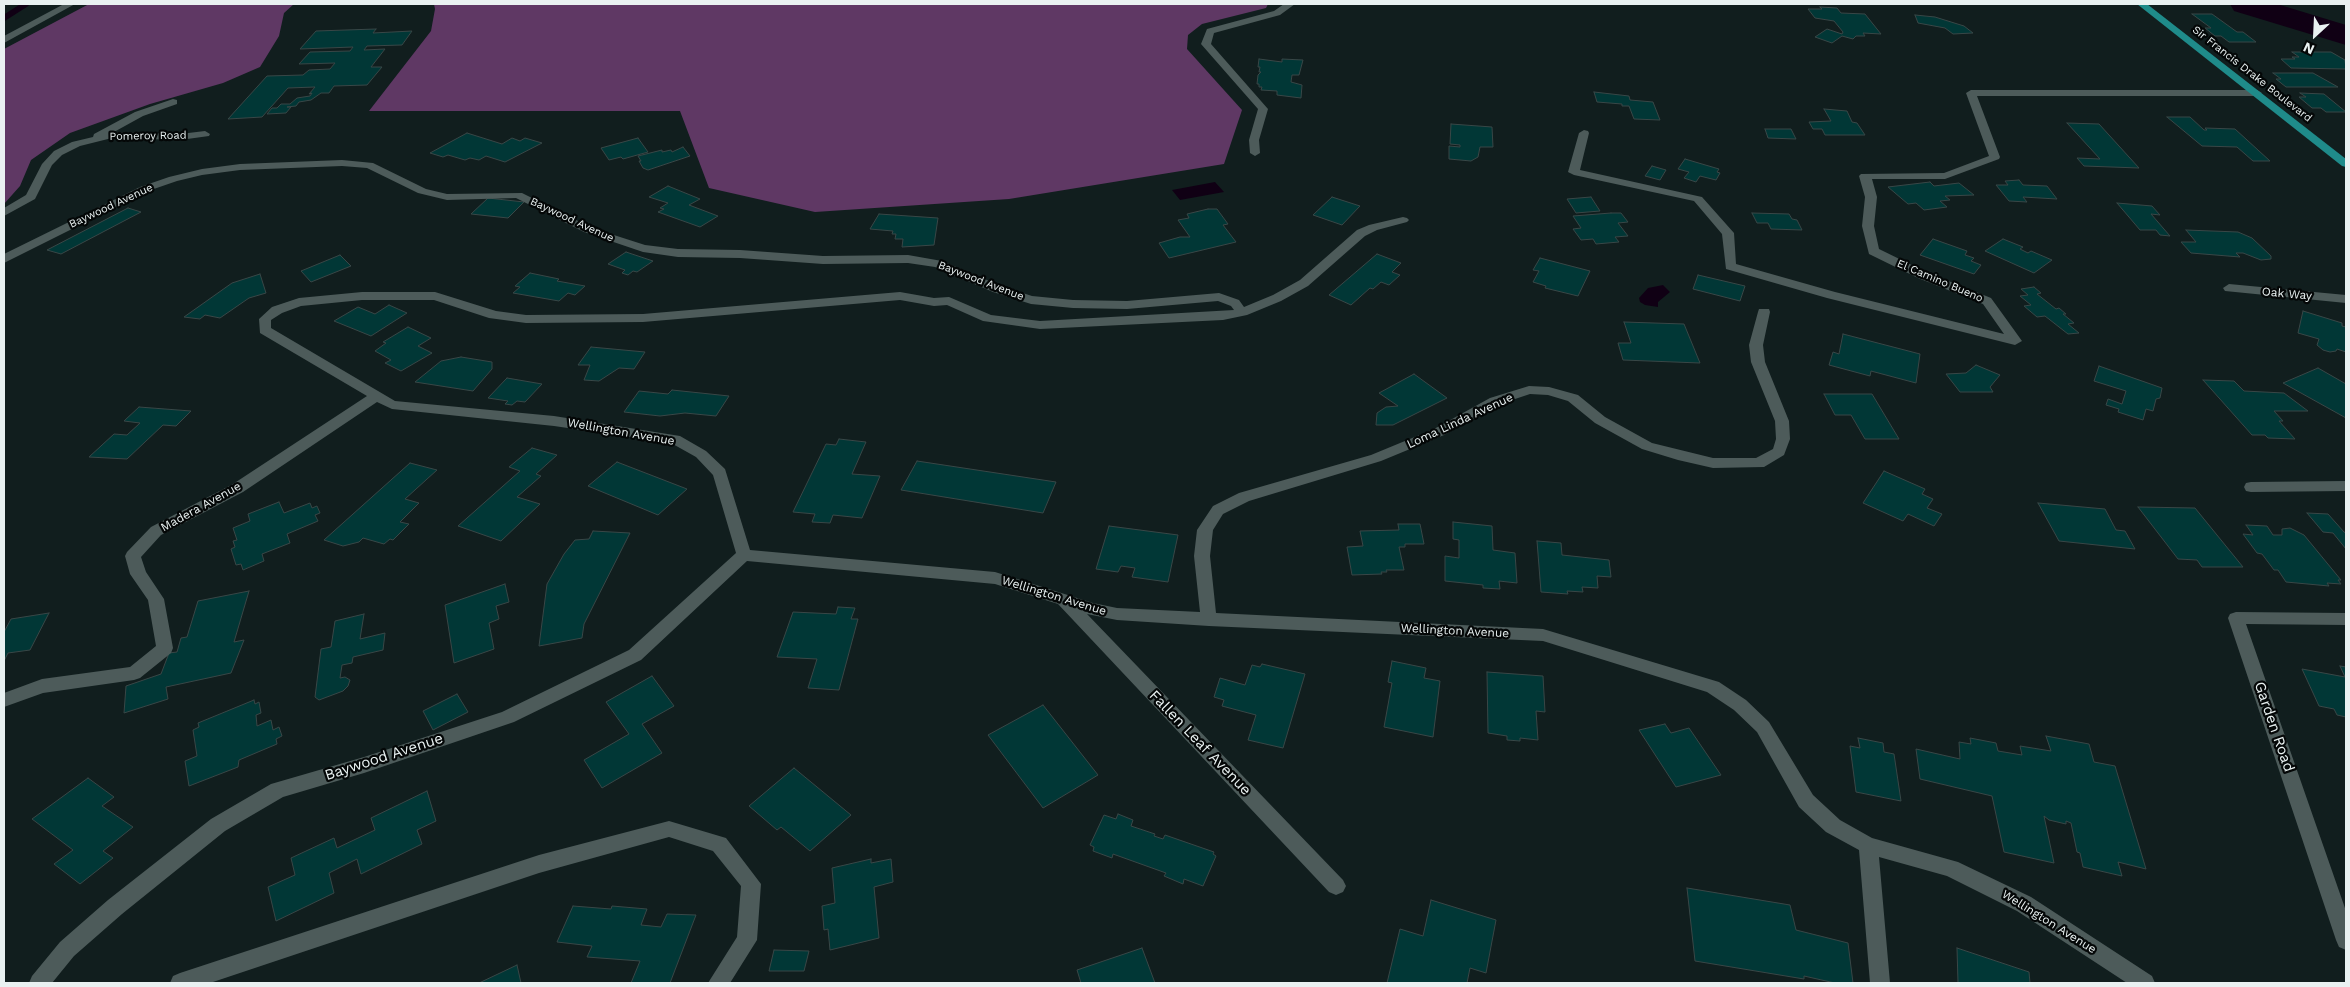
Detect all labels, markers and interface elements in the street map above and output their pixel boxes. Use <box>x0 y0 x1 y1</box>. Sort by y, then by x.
north arrow <box>2290 10 2340 60</box>
street label: Sir Francis Drake Boulevard <box>2190 23 2314 125</box>
text: N <box>2301 39 2317 58</box>
street label: Pomeroy Road <box>109 129 187 143</box>
street label: Baywood Avenue <box>67 181 155 231</box>
street label: Baywood Avenue <box>528 195 616 245</box>
street label: El Camino Bueno <box>1895 257 1985 305</box>
street label: Baywood Avenue <box>936 259 1026 303</box>
street label: Oak Way <box>2261 285 2313 303</box>
street label: Loma Linda Avenue <box>1405 390 1515 452</box>
street label: Wellington Avenue <box>566 415 676 449</box>
street label: Madera Avenue <box>158 479 244 535</box>
street label: Wellington Avenue <box>1000 573 1108 619</box>
street label: Wellington Avenue <box>1400 621 1510 641</box>
street label: Garden Road <box>2250 679 2298 775</box>
street label: Fallen Leaf Avenue <box>1145 687 1255 799</box>
street label: Baywood Avenue <box>323 729 445 785</box>
street label: Wellington Avenue <box>1999 887 2099 957</box>

